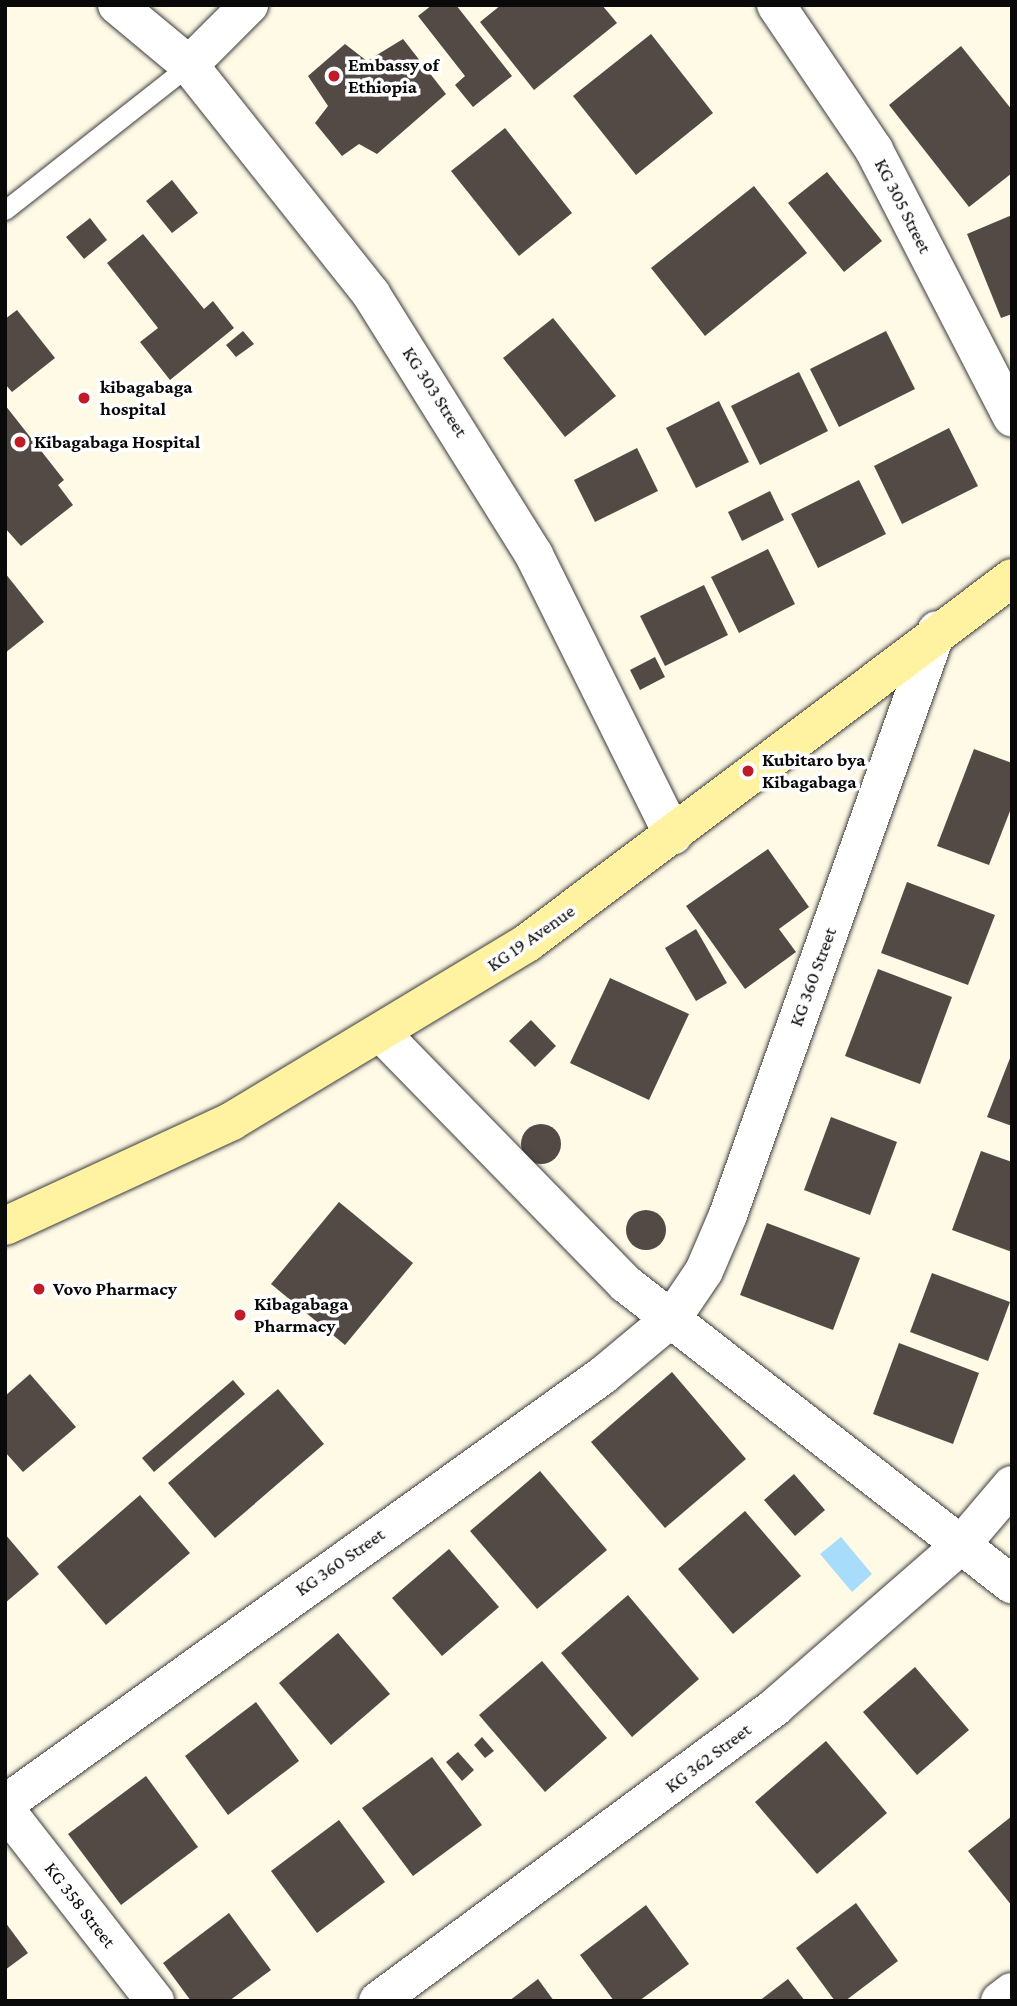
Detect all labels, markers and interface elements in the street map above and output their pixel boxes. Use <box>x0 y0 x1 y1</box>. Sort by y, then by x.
place label: Embassy of Ethiopia <box>348 54 439 98</box>
marker: Embassy of Ethiopia <box>326 68 342 84</box>
street label: KG 305 Street <box>869 155 937 257</box>
street label: KG 303 Street <box>397 343 473 441</box>
place label: kibagabaga hospital <box>100 376 193 420</box>
marker: kibagabaga hospital <box>74 388 94 408</box>
place label: Kibagabaga Hospital <box>34 431 200 453</box>
marker: Kibagabaga Hospital <box>12 434 28 450</box>
place label: Kubitaro bya Kibagabaga <box>762 749 866 793</box>
marker: Kubitaro bya Kibagabaga <box>740 763 756 779</box>
street label: KG 19 Avenue <box>483 899 579 977</box>
street label: KG 360 Street <box>785 924 841 1030</box>
place label: Vovo Pharmacy <box>53 1278 177 1300</box>
marker: Vovo Pharmacy <box>31 1281 47 1297</box>
place label: Kibagabaga Pharmacy <box>254 1293 348 1337</box>
marker: Kibagabaga Pharmacy <box>232 1307 248 1323</box>
street label: KG 360 Street <box>291 1523 389 1601</box>
street label: KG 362 Street <box>661 1718 755 1798</box>
street label: KG 358 Street <box>39 1858 121 1952</box>

